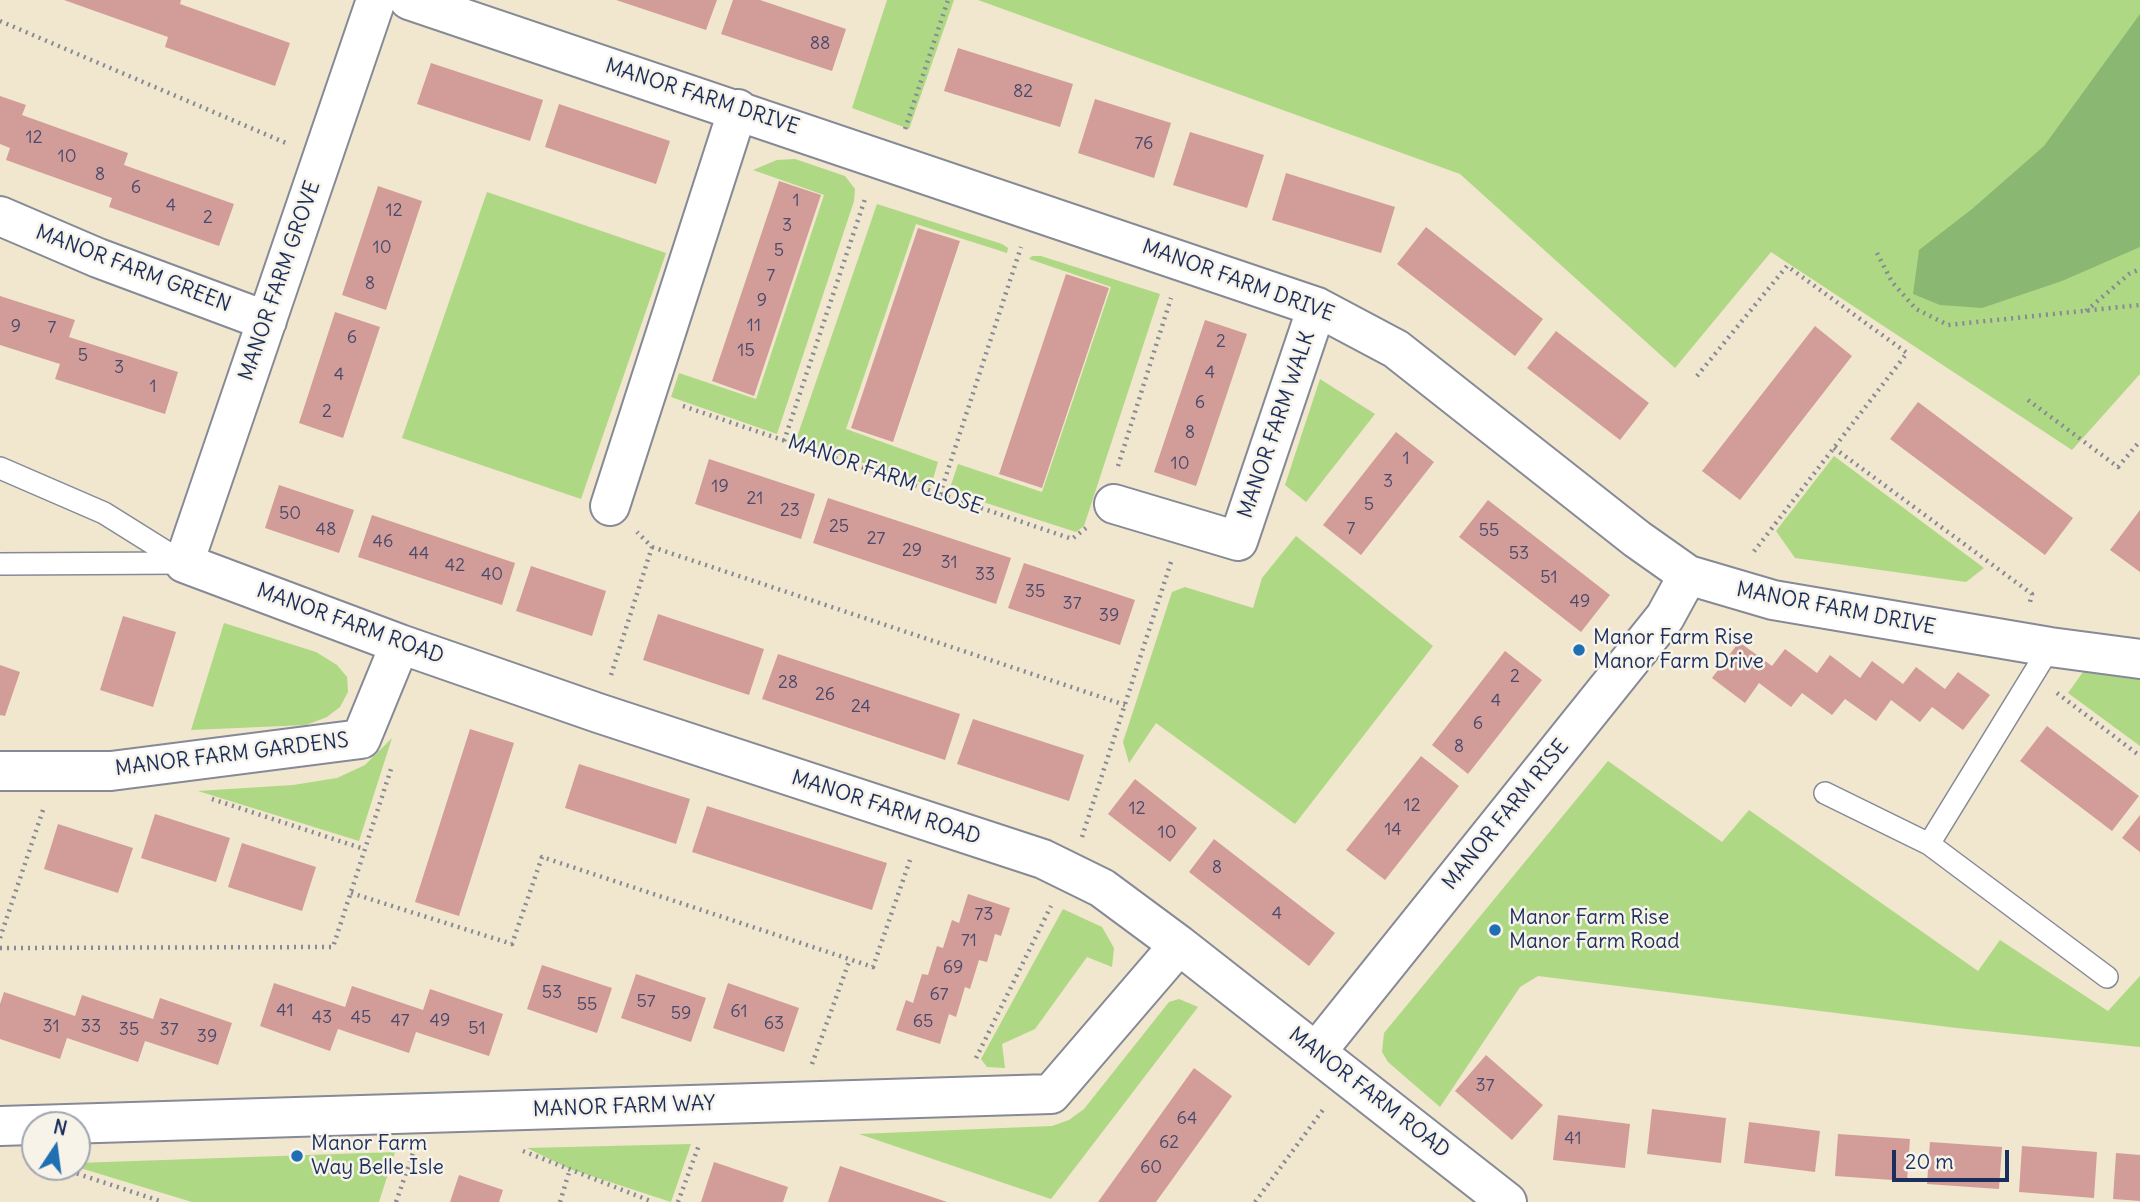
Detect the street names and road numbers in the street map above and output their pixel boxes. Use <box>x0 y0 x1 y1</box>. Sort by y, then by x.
street label: MANOR FARM DRIVE <box>602 54 802 140</box>
street label: MANOR FARM GROVE <box>234 178 326 384</box>
street label: MANOR FARM GREEN <box>32 220 234 318</box>
street label: MANOR FARM DRIVE <box>1139 235 1337 327</box>
street label: MANOR FARM WALK <box>1233 328 1321 522</box>
street label: MANOR FARM CLOSE <box>784 430 986 520</box>
street label: MANOR FARM DRIVE <box>1734 577 1938 641</box>
street label: MANOR FARM ROAD <box>253 578 447 670</box>
street label: MANOR FARM GARDENS <box>114 728 350 782</box>
street label: MANOR FARM RISE <box>1438 735 1574 895</box>
street label: MANOR FARM ROAD <box>788 766 984 850</box>
street label: MANOR FARM ROAD <box>1283 1022 1455 1164</box>
street label: MANOR FARM WAY <box>532 1091 716 1123</box>

